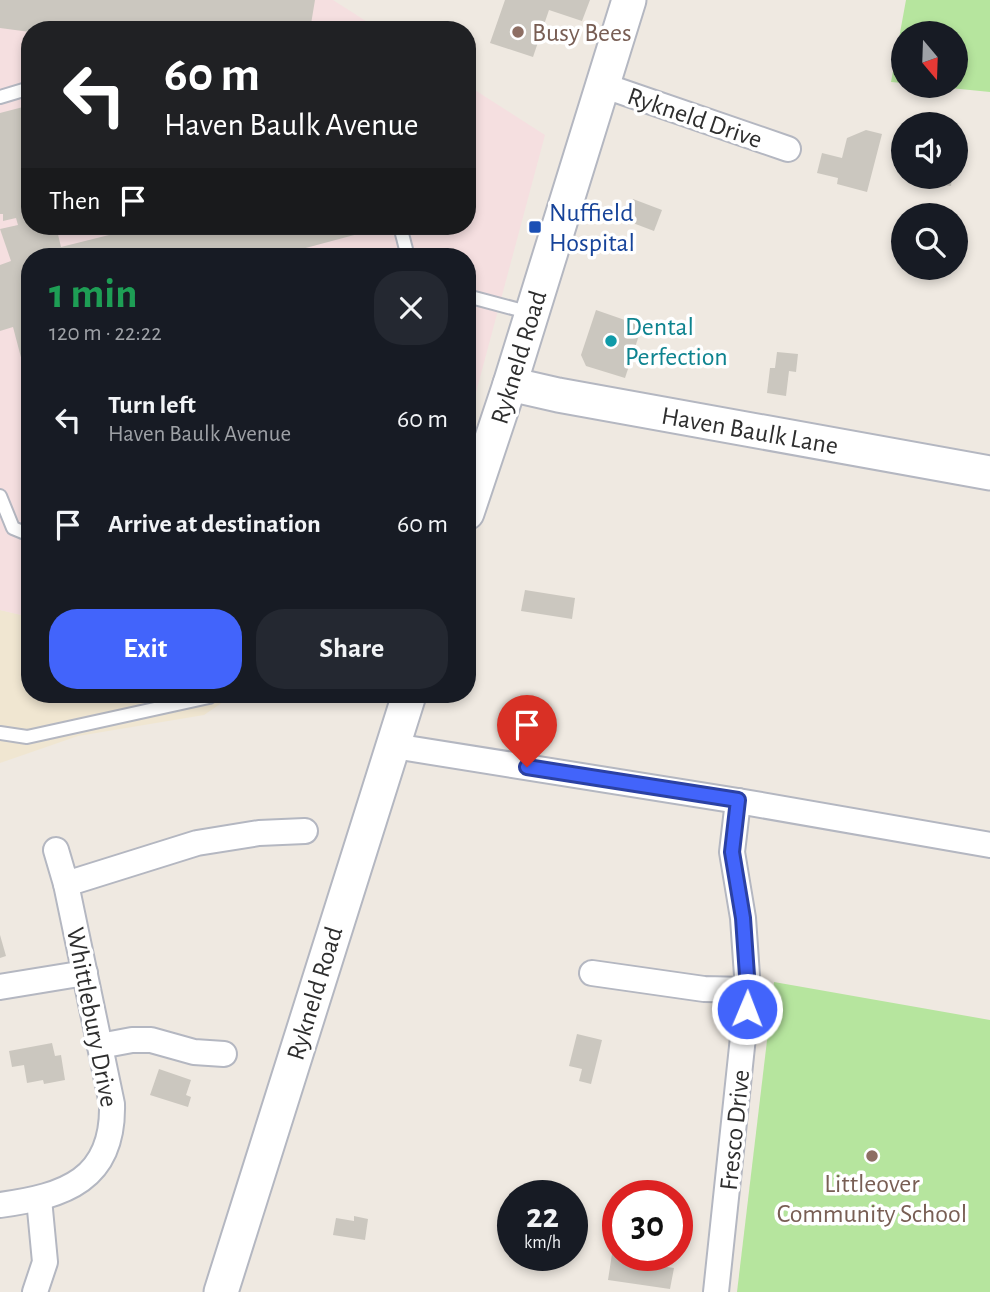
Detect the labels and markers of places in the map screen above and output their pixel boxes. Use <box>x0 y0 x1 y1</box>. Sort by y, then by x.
place label: Busy Bees <box>532 20 632 46</box>
marker: Busy Bees <box>510 24 526 40</box>
place label: Nuffield Hospital <box>549 200 635 256</box>
marker: Nuffield Hospital <box>527 219 543 235</box>
place label: Dental Perfection <box>625 314 728 370</box>
marker: Dental Perfection <box>603 333 619 349</box>
pin <box>497 695 557 767</box>
marker: Littleover Community School <box>864 1148 880 1164</box>
place label: Littleover Community School <box>777 1171 967 1227</box>

